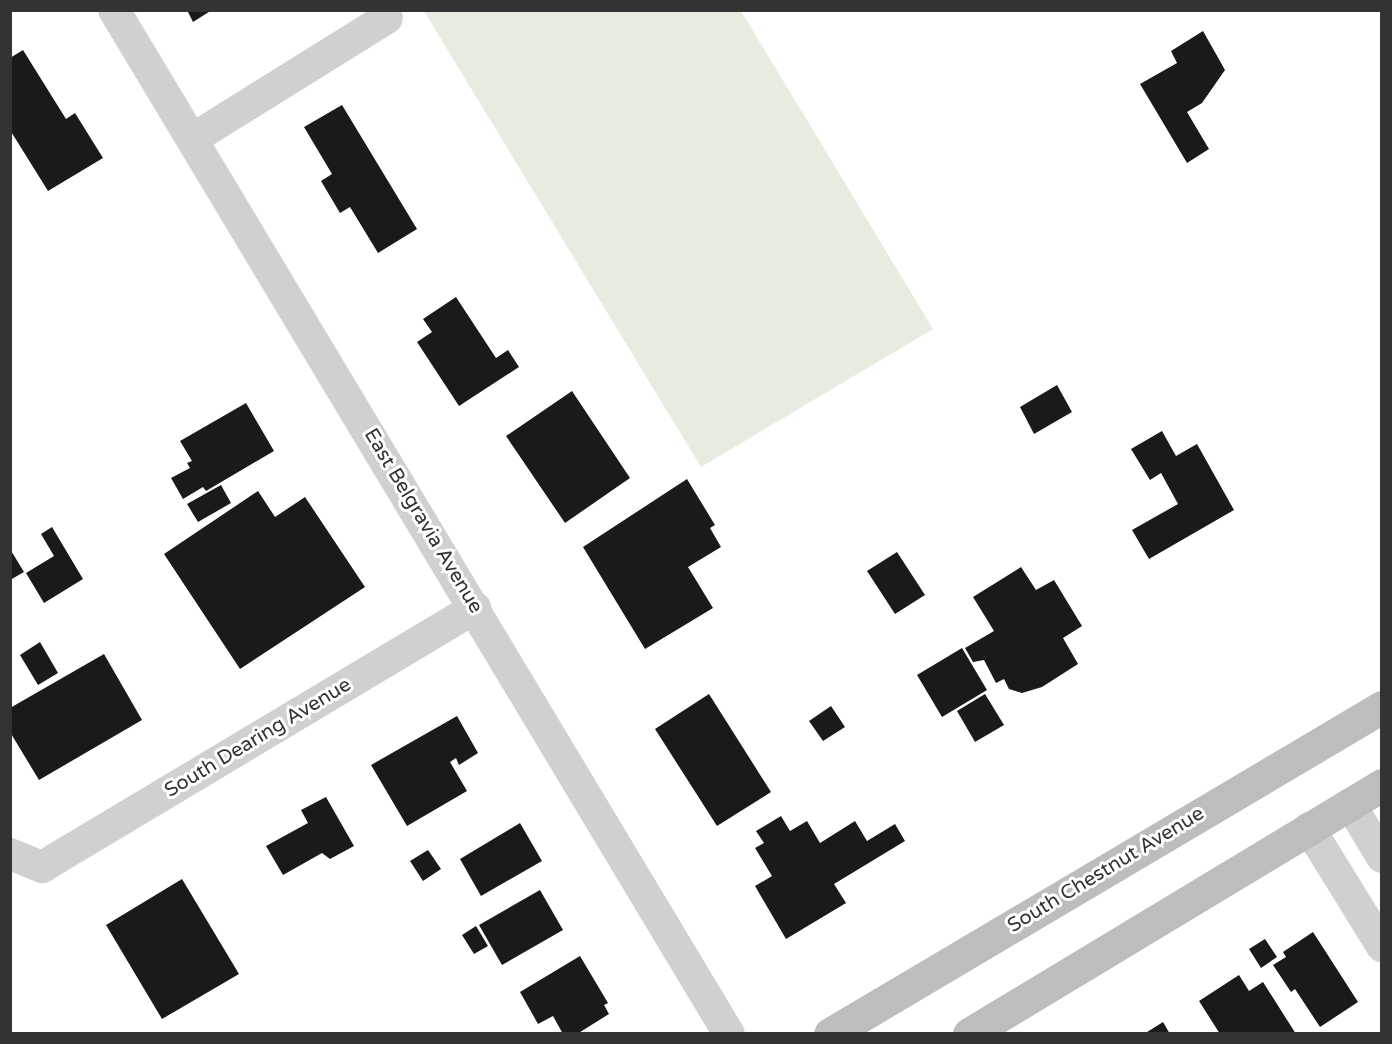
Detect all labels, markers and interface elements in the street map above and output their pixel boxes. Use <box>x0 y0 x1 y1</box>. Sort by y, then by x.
street label: East Belgravia Avenue <box>358 424 488 618</box>
street label: South Dearing Avenue <box>160 673 356 803</box>
street label: South Chestnut Avenue <box>1003 802 1209 938</box>

